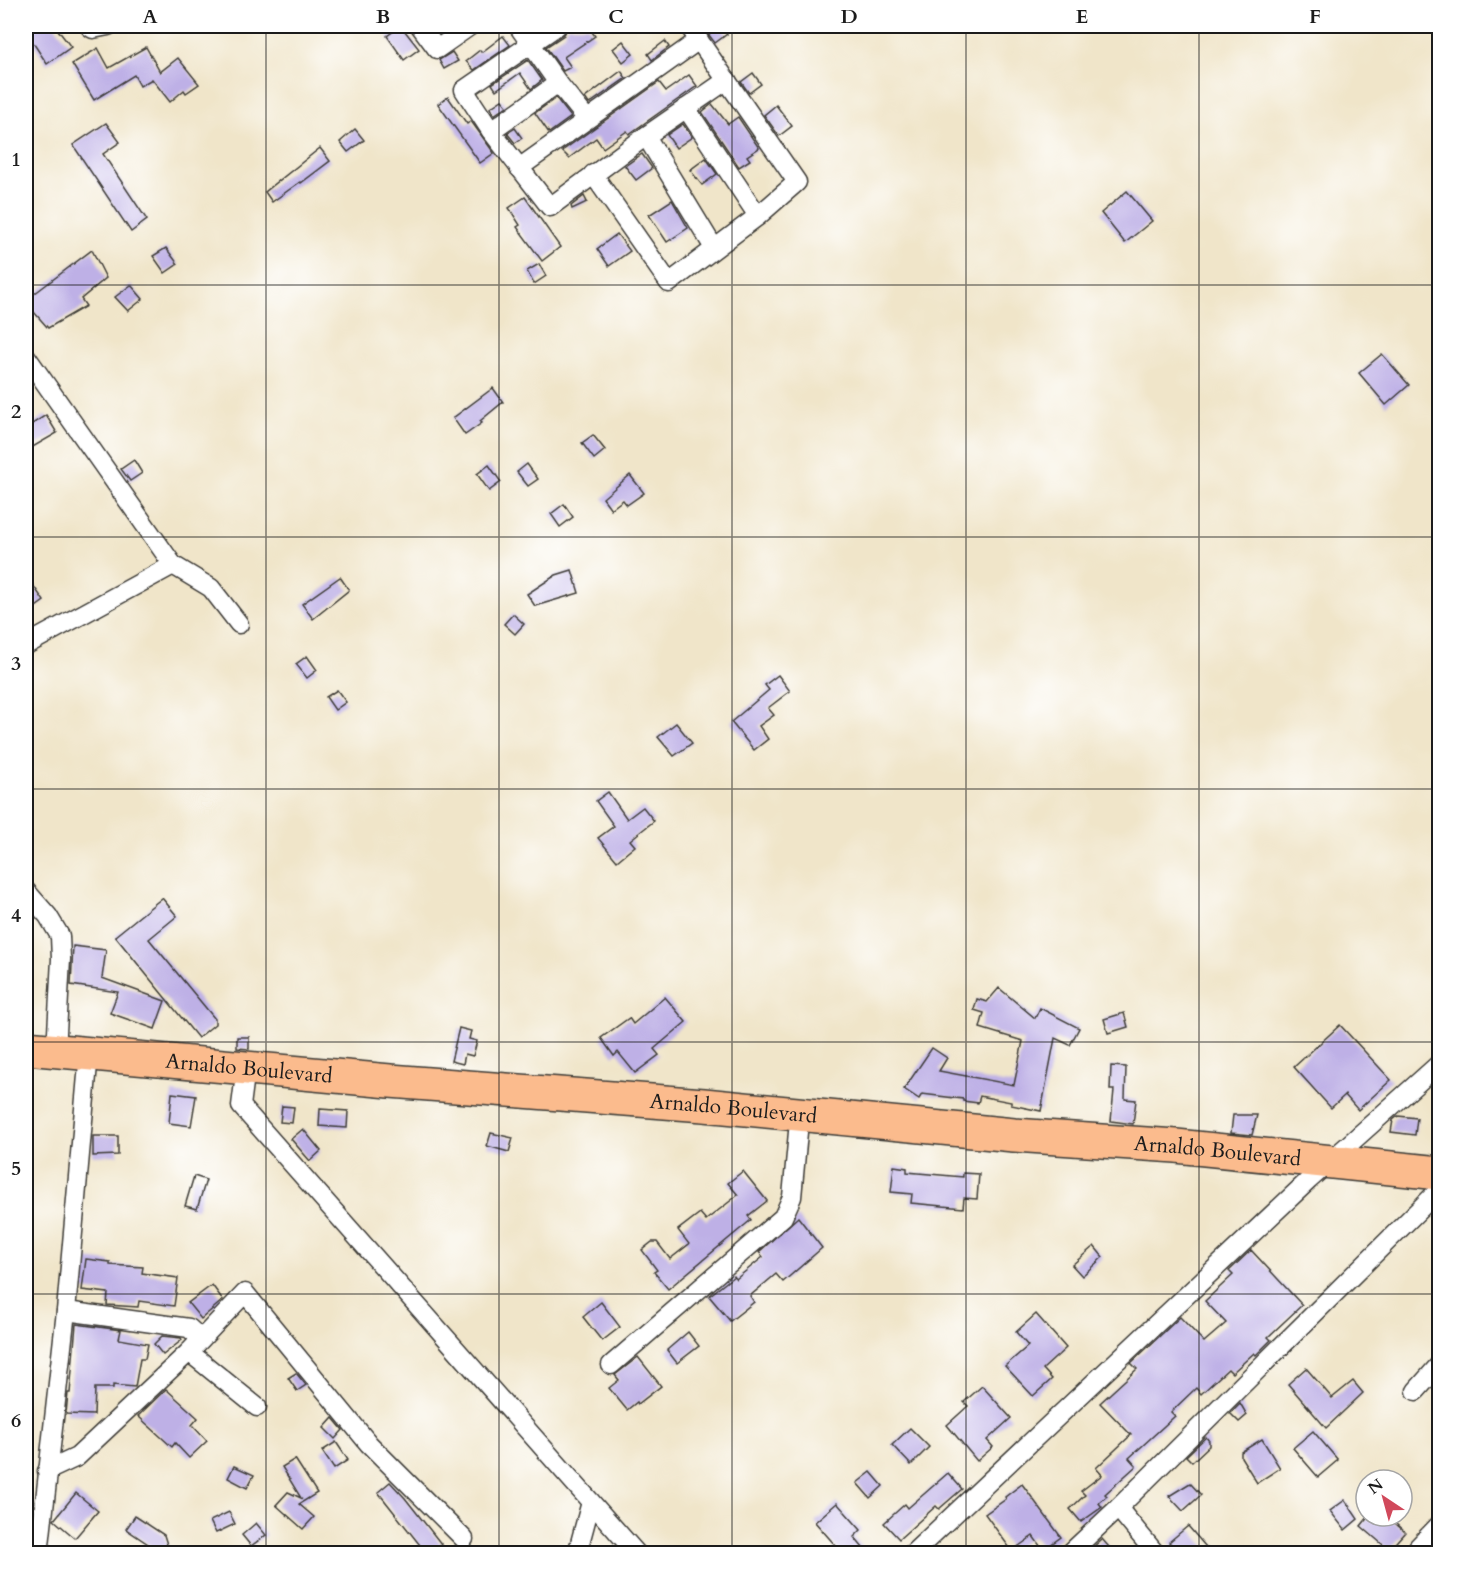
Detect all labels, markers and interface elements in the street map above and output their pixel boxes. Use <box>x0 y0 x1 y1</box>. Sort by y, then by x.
text: A <box>142 3 158 30</box>
text: B <box>376 3 390 30</box>
text: C <box>608 3 624 30</box>
text: D <box>840 3 858 30</box>
text: E <box>1076 3 1088 30</box>
text: F <box>1309 3 1321 30</box>
text: 1 <box>11 146 21 173</box>
text: 2 <box>11 398 21 425</box>
text: 3 <box>11 650 21 677</box>
text: 4 <box>11 902 21 929</box>
street label: Arnaldo Boulevard <box>164 1046 334 1090</box>
street label: Arnaldo Boulevard <box>649 1086 818 1130</box>
street label: Arnaldo Boulevard <box>1133 1129 1302 1173</box>
text: 5 <box>11 1155 21 1182</box>
text: 6 <box>11 1407 21 1434</box>
north arrow <box>1354 1468 1414 1528</box>
text: N <box>1364 1474 1388 1500</box>

